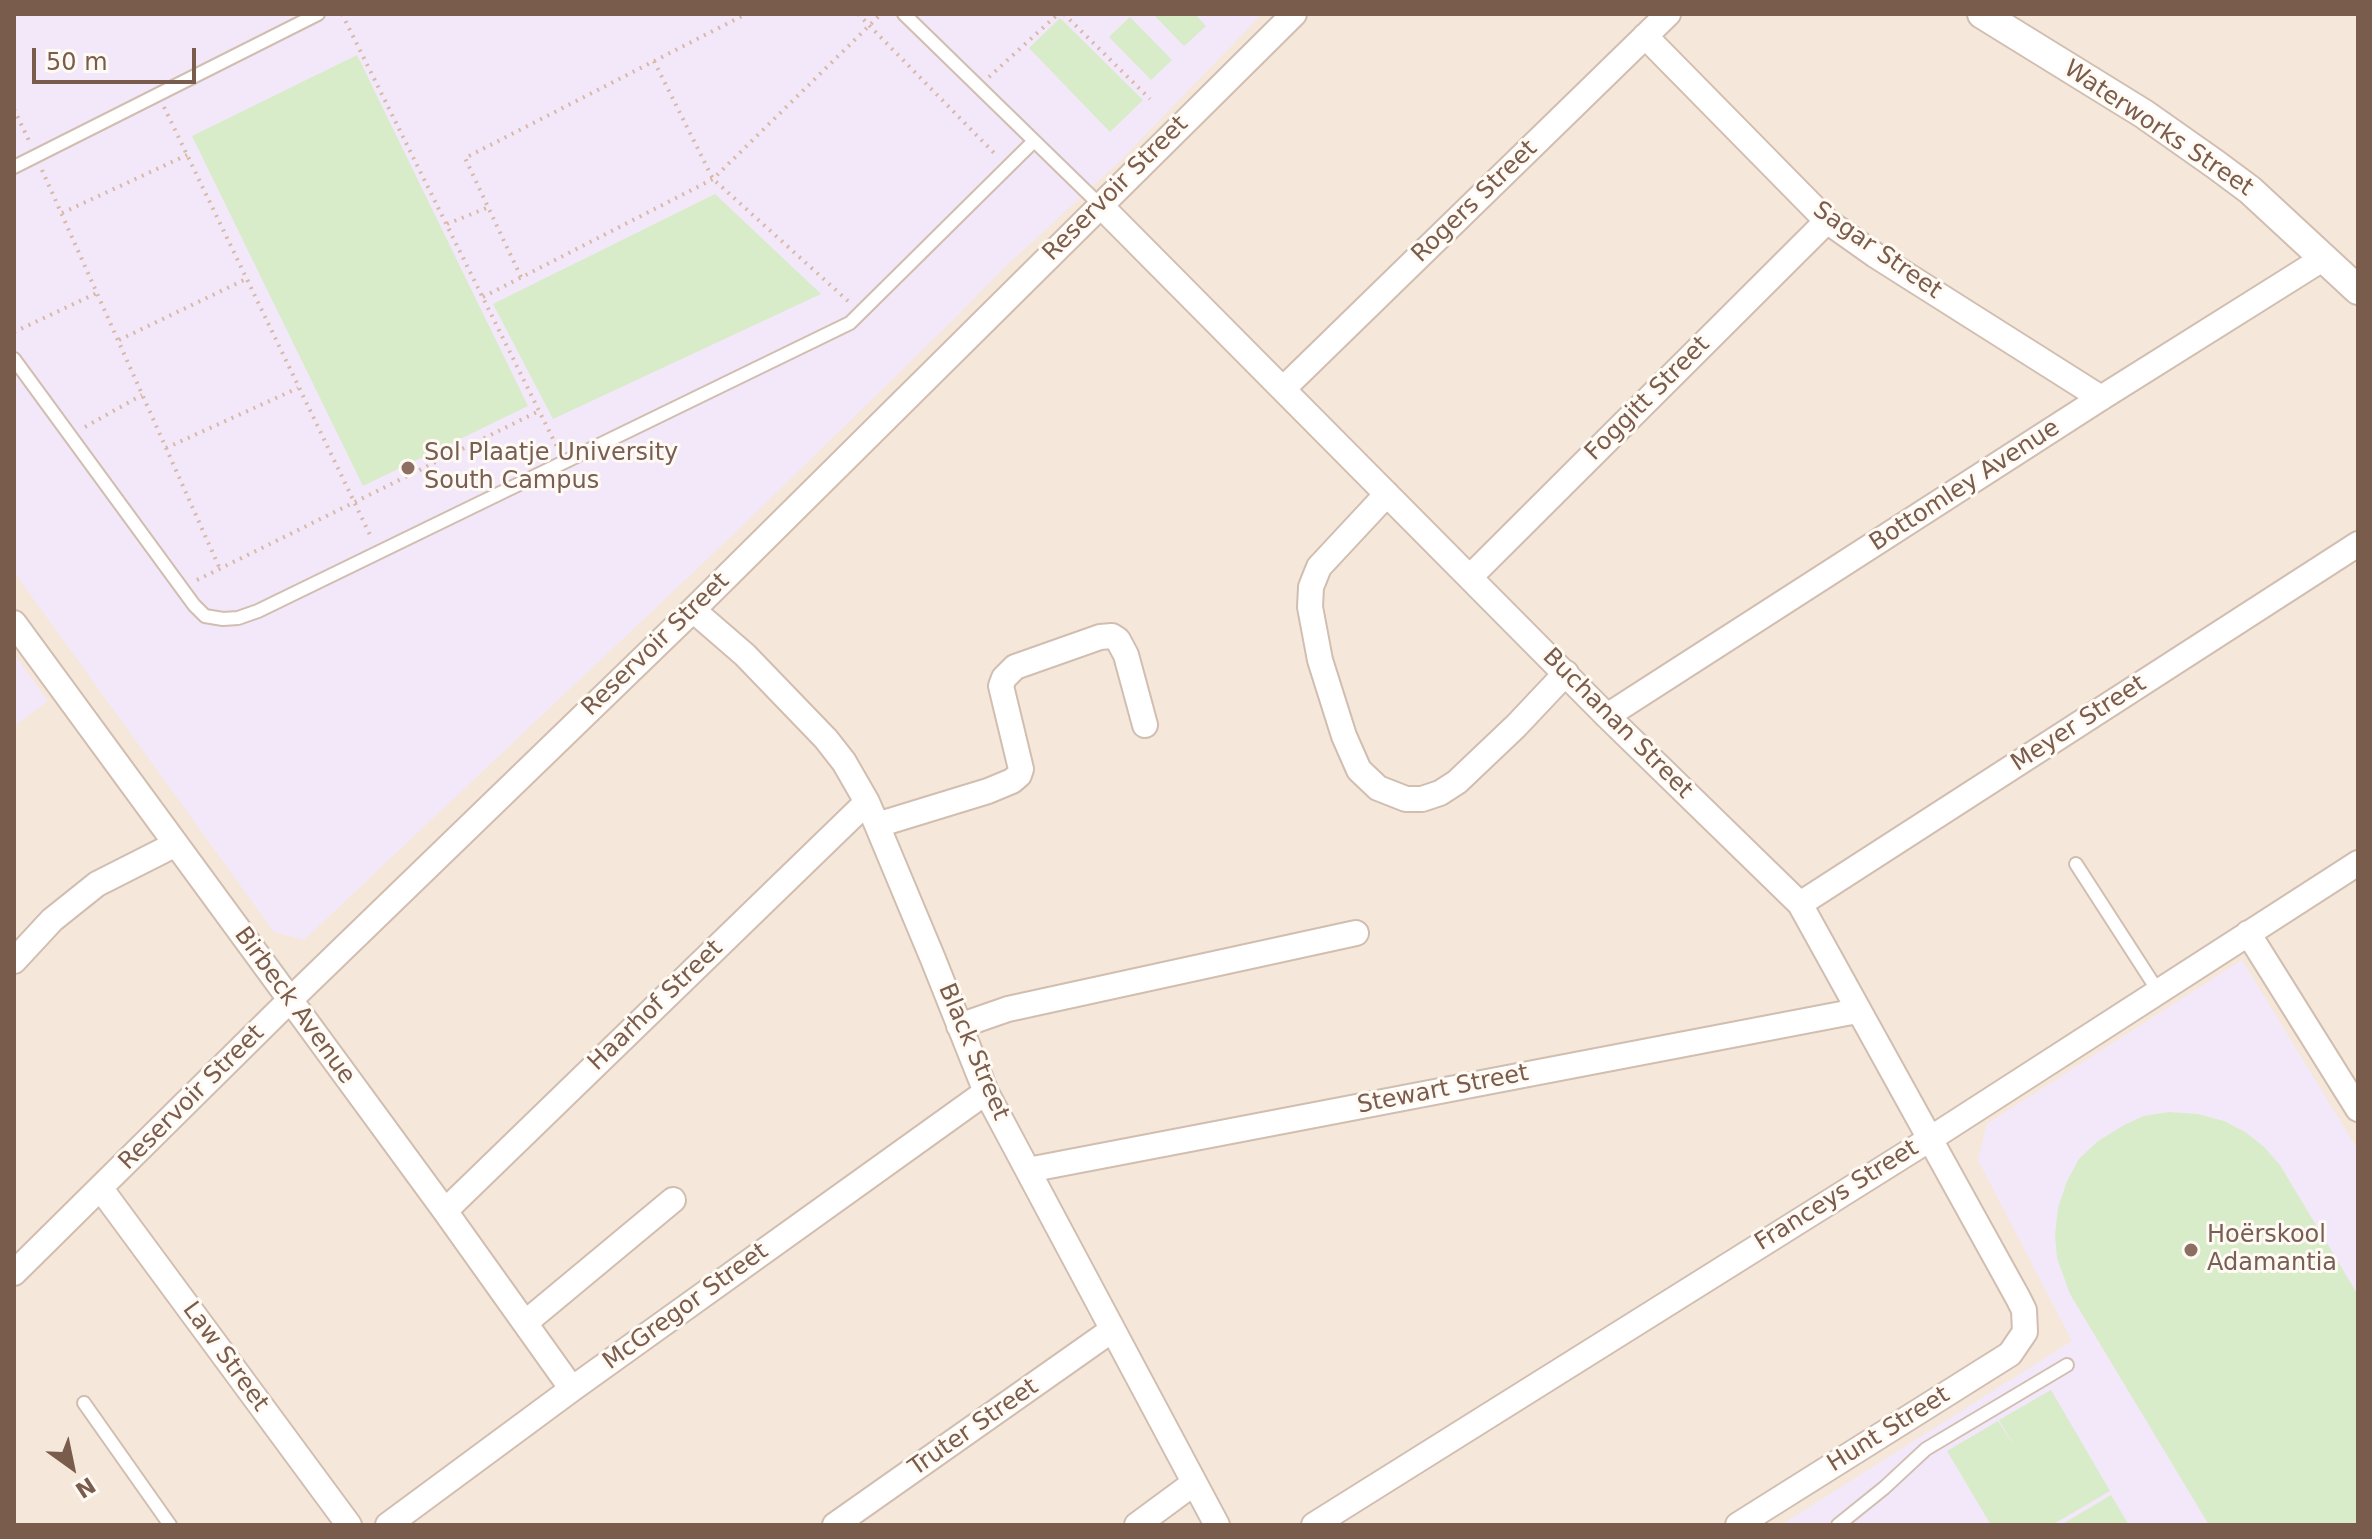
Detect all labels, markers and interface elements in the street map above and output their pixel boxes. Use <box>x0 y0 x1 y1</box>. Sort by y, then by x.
scale bar <box>36 32 200 82</box>
text: 50 m <box>46 48 108 76</box>
street label: Waterworks Street <box>2058 55 2258 203</box>
street label: Reservoir Street <box>1037 110 1195 268</box>
street label: Rogers Street <box>1406 135 1544 269</box>
street label: Sagar Street <box>1807 196 1947 306</box>
street label: Foggitt Street <box>1580 331 1716 467</box>
street label: Bottomley Avenue <box>1865 414 2065 558</box>
place label: Sol Plaatje University South Campus <box>424 440 678 496</box>
marker: Sol Plaatje University South Campus <box>399 459 417 477</box>
street label: Reservoir Street <box>576 567 736 723</box>
street label: Buchanan Street <box>1536 643 1698 805</box>
street label: Meyer Street <box>2006 670 2152 778</box>
street label: Birbeck Avenue <box>227 922 361 1090</box>
street label: Haarhof Street <box>583 935 729 1077</box>
street label: Black Street <box>931 979 1015 1125</box>
street label: Reservoir Street <box>113 1019 271 1177</box>
street label: Stewart Street <box>1355 1059 1531 1121</box>
street label: Franceys Street <box>1750 1134 1924 1258</box>
place label: Hoërskool Adamantia <box>2207 1222 2337 1278</box>
street label: McGregor Street <box>598 1237 774 1377</box>
marker: Hoërskool Adamantia <box>2182 1241 2200 1259</box>
street label: Law Street <box>176 1297 274 1417</box>
street label: Truter Street <box>904 1373 1044 1483</box>
street label: Hunt Street <box>1823 1381 1955 1479</box>
north arrow <box>32 1427 112 1507</box>
text: N <box>71 1472 100 1503</box>

